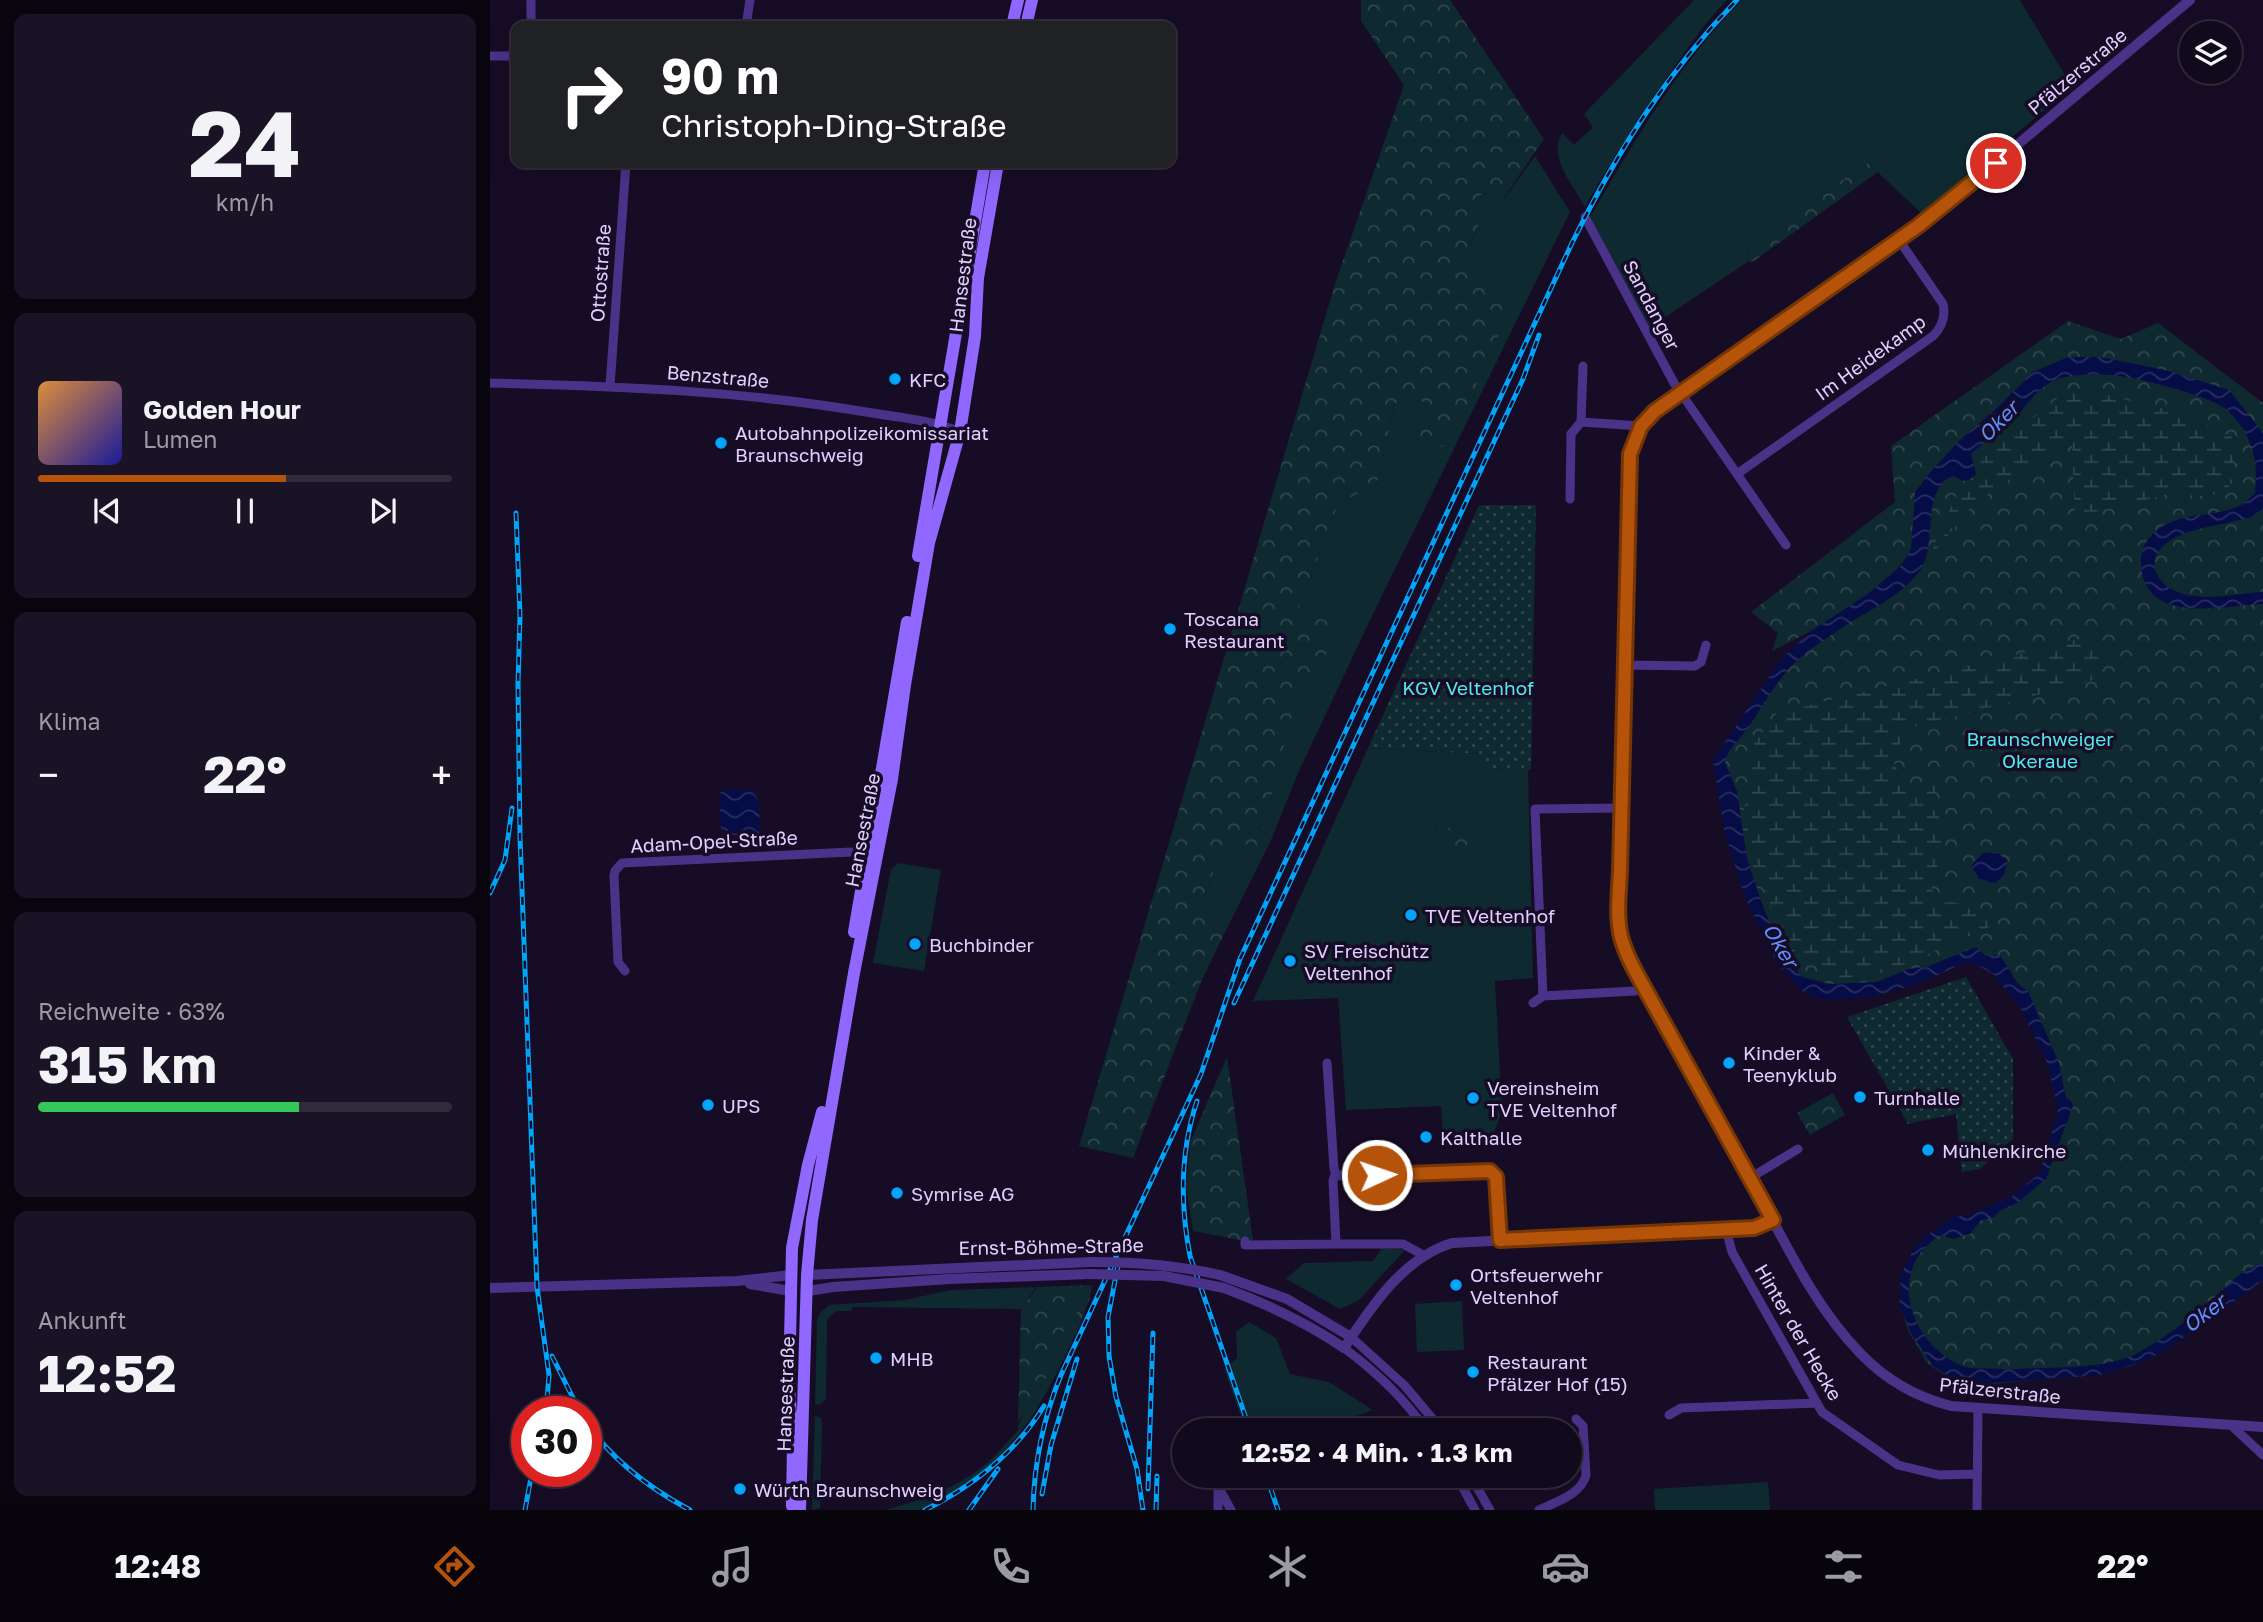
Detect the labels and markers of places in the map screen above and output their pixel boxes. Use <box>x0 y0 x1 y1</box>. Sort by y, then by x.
pin <box>1966 133 2026 193</box>
place label: KFC <box>909 368 946 391</box>
marker: KFC <box>887 371 903 387</box>
place label: Autobahnpolizeikomissariat Braunschweig <box>735 421 989 466</box>
marker: Autobahnpolizeikomissariat Braunschweig <box>713 435 729 451</box>
place label: Toscana Restaurant <box>1184 607 1285 652</box>
marker: Toscana Restaurant <box>1162 621 1178 637</box>
place label: TVE Veltenhof <box>1425 904 1555 927</box>
marker: TVE Veltenhof <box>1403 907 1419 923</box>
place label: Buchbinder <box>929 933 1034 956</box>
marker: Buchbinder <box>907 936 923 952</box>
place label: SV Freischütz Veltenhof <box>1304 939 1429 984</box>
marker: SV Freischütz Veltenhof <box>1282 953 1298 969</box>
place label: Kinder & Teenyklub <box>1743 1041 1837 1086</box>
marker: Kinder & Teenyklub <box>1721 1055 1737 1071</box>
place label: Vereinsheim TVE Veltenhof <box>1487 1076 1617 1121</box>
place label: Turnhalle <box>1874 1086 1960 1109</box>
marker: Turnhalle <box>1852 1089 1868 1105</box>
marker: Vereinsheim TVE Veltenhof <box>1465 1090 1481 1106</box>
place label: UPS <box>722 1094 760 1117</box>
marker: UPS <box>700 1097 716 1113</box>
place label: Kalthalle <box>1440 1126 1522 1149</box>
marker: Kalthalle <box>1418 1129 1434 1145</box>
place label: Mühlenkirche <box>1942 1139 2066 1162</box>
marker: Mühlenkirche <box>1920 1142 1936 1158</box>
place label: Symrise AG <box>911 1182 1015 1205</box>
marker: Symrise AG <box>889 1185 905 1201</box>
place label: Ortsfeuerwehr Veltenhof <box>1470 1263 1603 1308</box>
marker: Ortsfeuerwehr Veltenhof <box>1448 1277 1464 1293</box>
place label: MHB <box>890 1347 934 1370</box>
marker: MHB <box>868 1350 884 1366</box>
place label: Restaurant Pfälzer Hof (15) <box>1487 1350 1628 1395</box>
marker: Restaurant Pfälzer Hof (15) <box>1465 1364 1481 1380</box>
place label: Würth Braunschweig <box>754 1478 944 1501</box>
marker: Würth Braunschweig <box>732 1481 748 1497</box>

